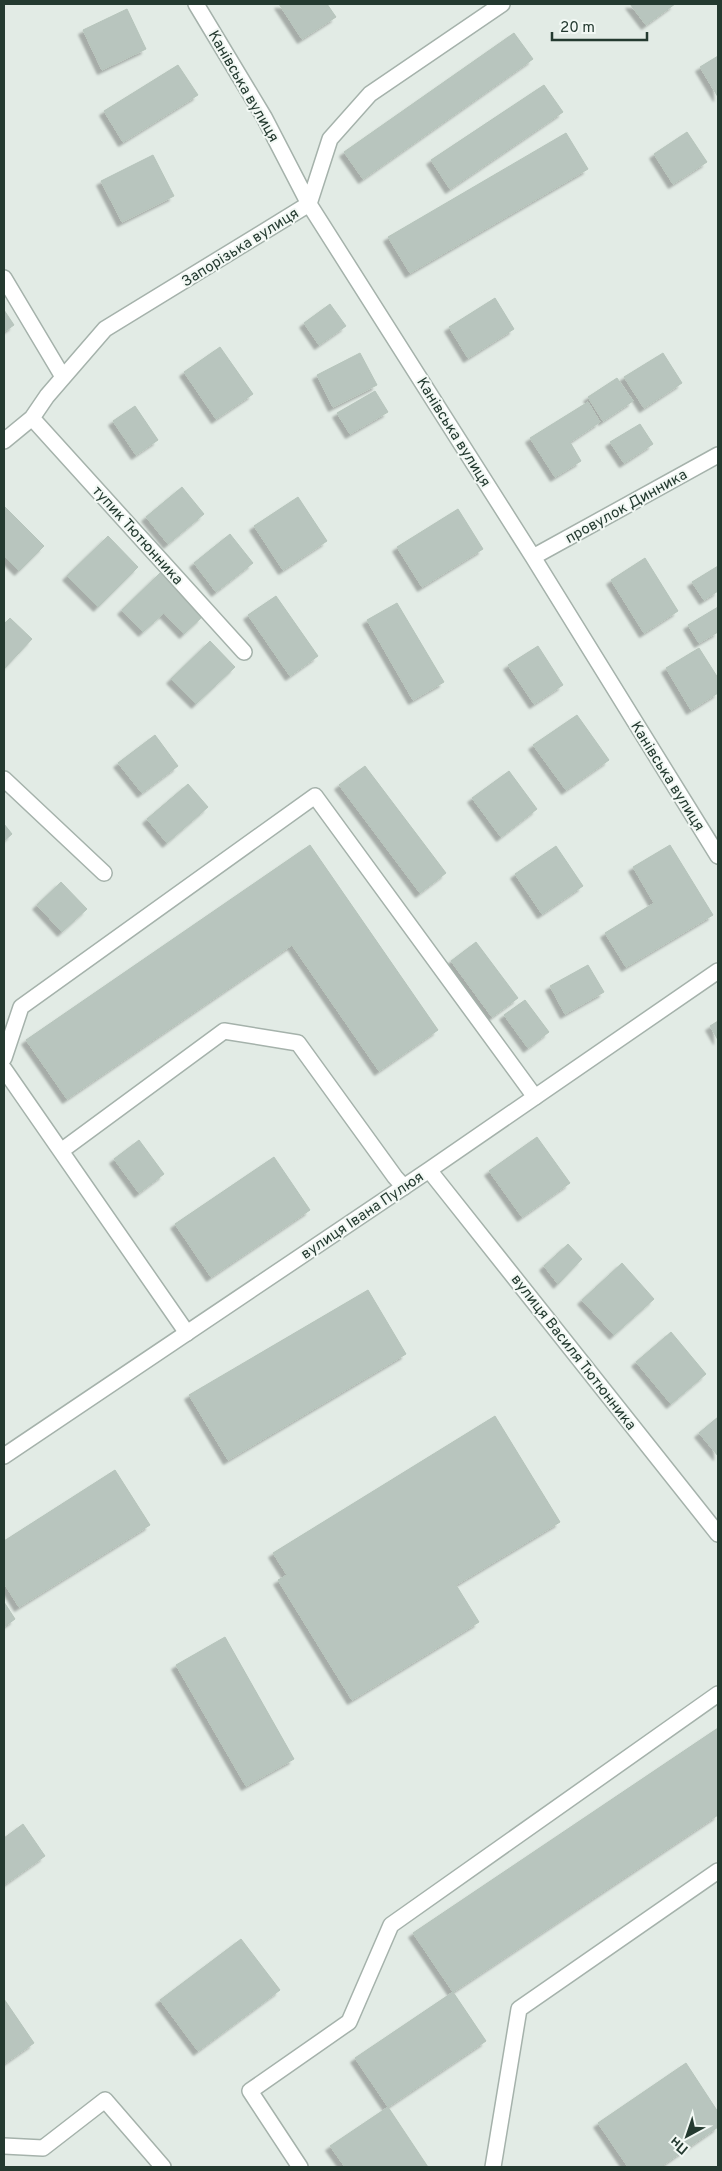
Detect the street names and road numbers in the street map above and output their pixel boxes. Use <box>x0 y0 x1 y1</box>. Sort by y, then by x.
street label: Канівська вулиця <box>203 27 282 146</box>
street label: Запорізька вулиця <box>179 205 303 292</box>
street label: Канівська вулиця <box>411 374 494 491</box>
street label: провулок Динника <box>562 466 691 549</box>
street label: тупик Тютюнника <box>87 482 186 590</box>
street label: Канівська вулиця <box>625 718 708 835</box>
street label: вулиця Івана Пулюя <box>298 1168 428 1264</box>
street label: вулиця Василя Тютюнника <box>506 1271 640 1435</box>

